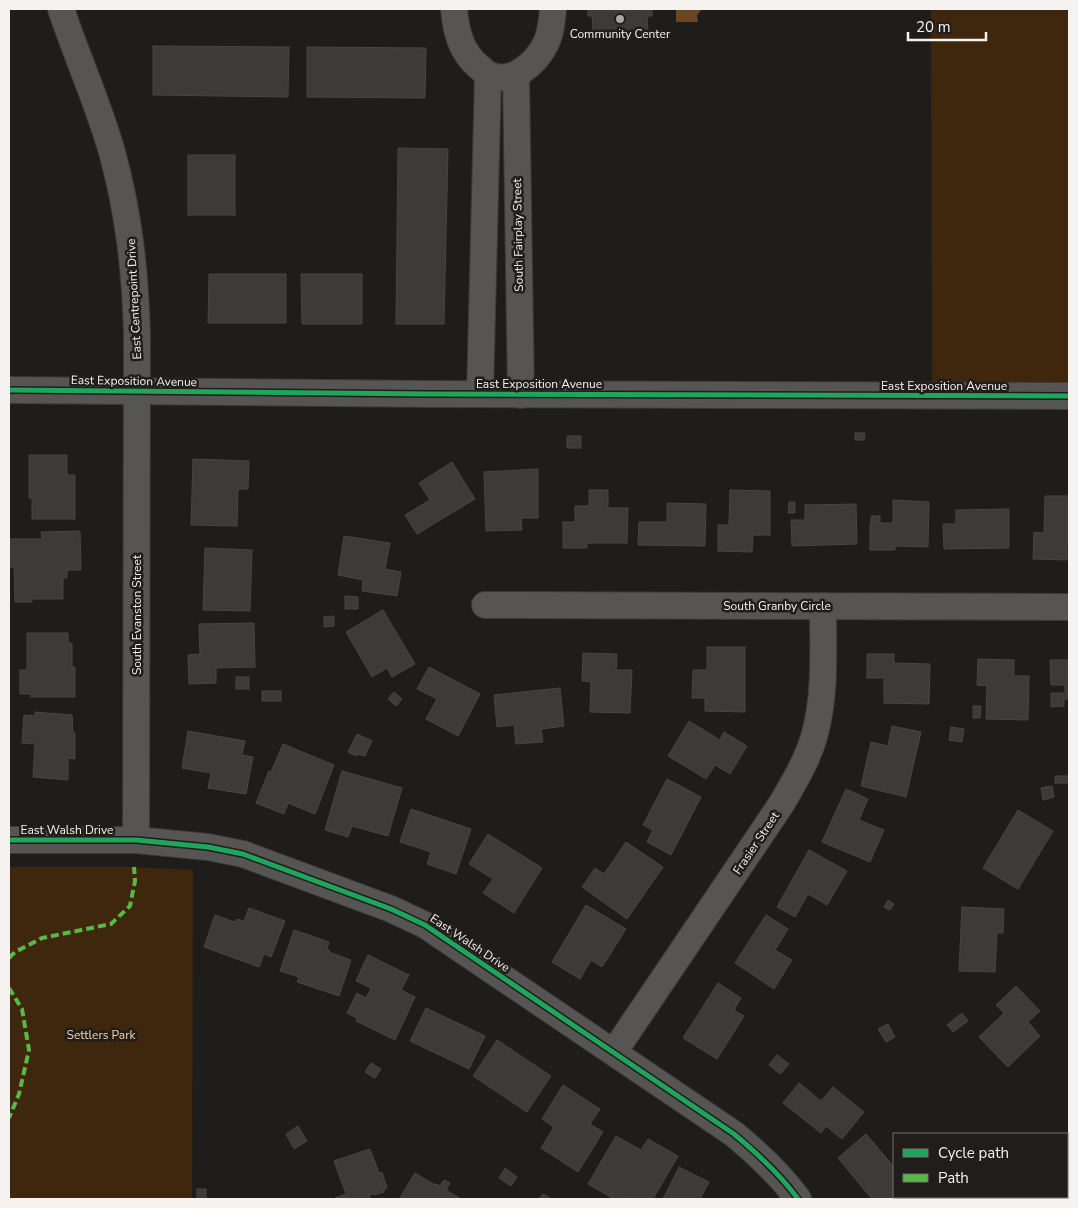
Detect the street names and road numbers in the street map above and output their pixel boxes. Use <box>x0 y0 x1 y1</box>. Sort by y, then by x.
street label: South Fairplay Street <box>509 177 527 292</box>
street label: East Centrepoint Drive <box>123 238 145 360</box>
street label: East Exposition Avenue <box>71 372 197 390</box>
street label: East Exposition Avenue <box>476 376 602 392</box>
street label: East Exposition Avenue <box>881 378 1007 394</box>
street label: South Evanston Street <box>129 554 145 675</box>
street label: South Granby Circle <box>723 598 831 614</box>
street label: Frasier Street <box>729 808 783 877</box>
street label: East Walsh Drive <box>21 822 113 838</box>
street label: East Walsh Drive <box>427 910 513 976</box>

